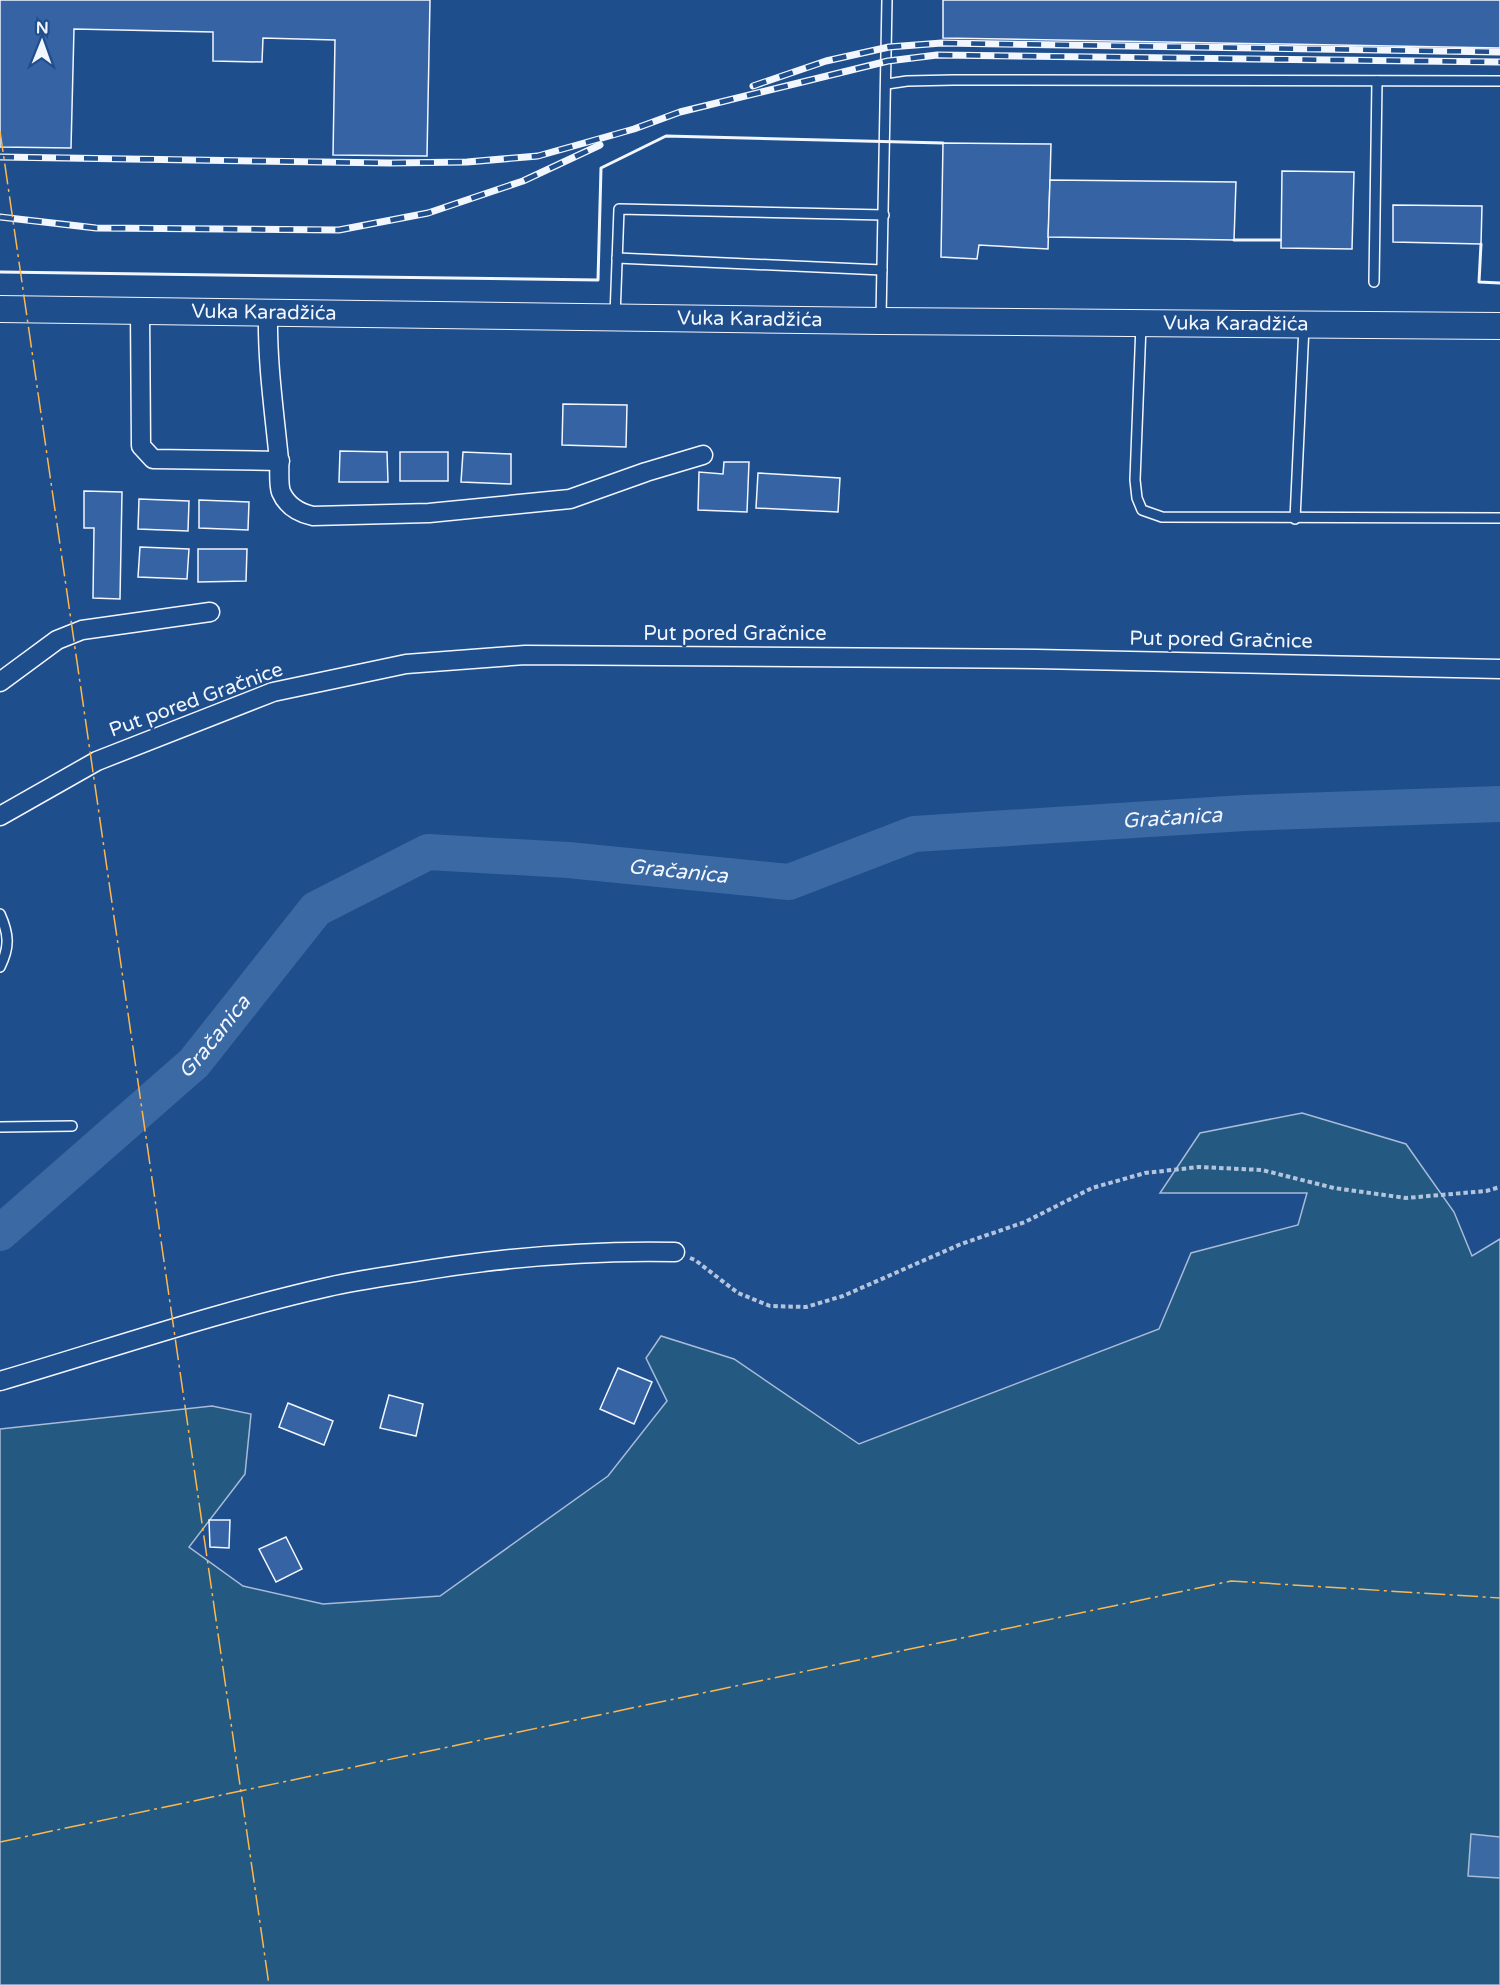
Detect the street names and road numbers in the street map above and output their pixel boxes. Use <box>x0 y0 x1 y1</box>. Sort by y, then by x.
street label: Vuka Karadžića <box>191 300 337 326</box>
street label: Vuka Karadžića <box>677 306 823 332</box>
street label: Vuka Karadžića <box>1163 311 1309 336</box>
street label: Put pored Gračnice <box>643 622 827 646</box>
street label: Put pored Gračnice <box>1129 626 1313 654</box>
street label: Put pored Gračnice <box>106 657 286 743</box>

